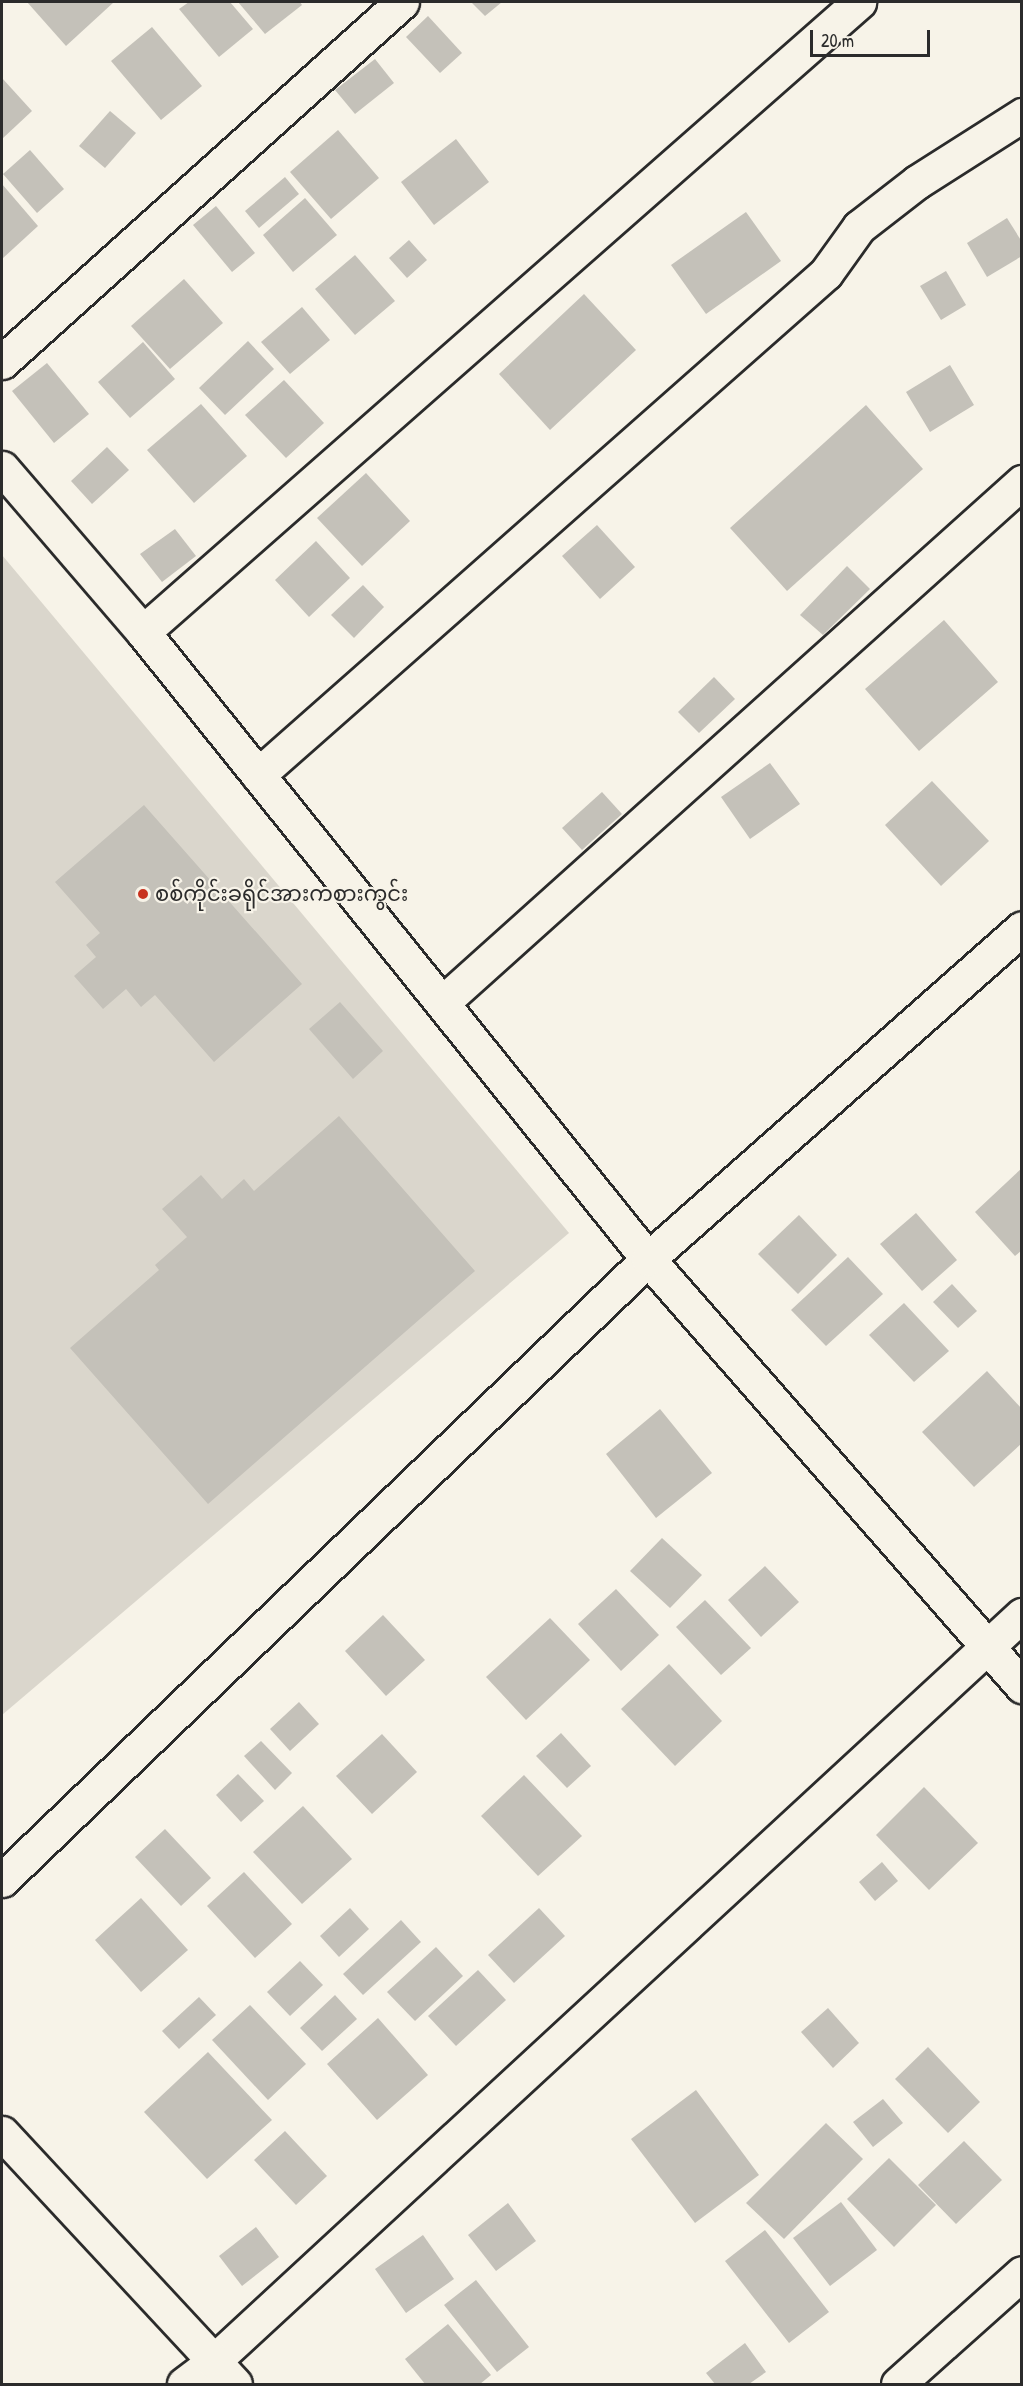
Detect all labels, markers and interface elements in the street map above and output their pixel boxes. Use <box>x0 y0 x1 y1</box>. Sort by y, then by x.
scale bar <box>813 18 933 56</box>
text: 20 m <box>821 28 854 53</box>
place label: စစ်ကိုင်းခရိုင်အားကစားကွင်း <box>155 881 408 907</box>
marker: စစ်ကိုင်းခရိုင်အားကစားကွင်း <box>136 887 150 901</box>

